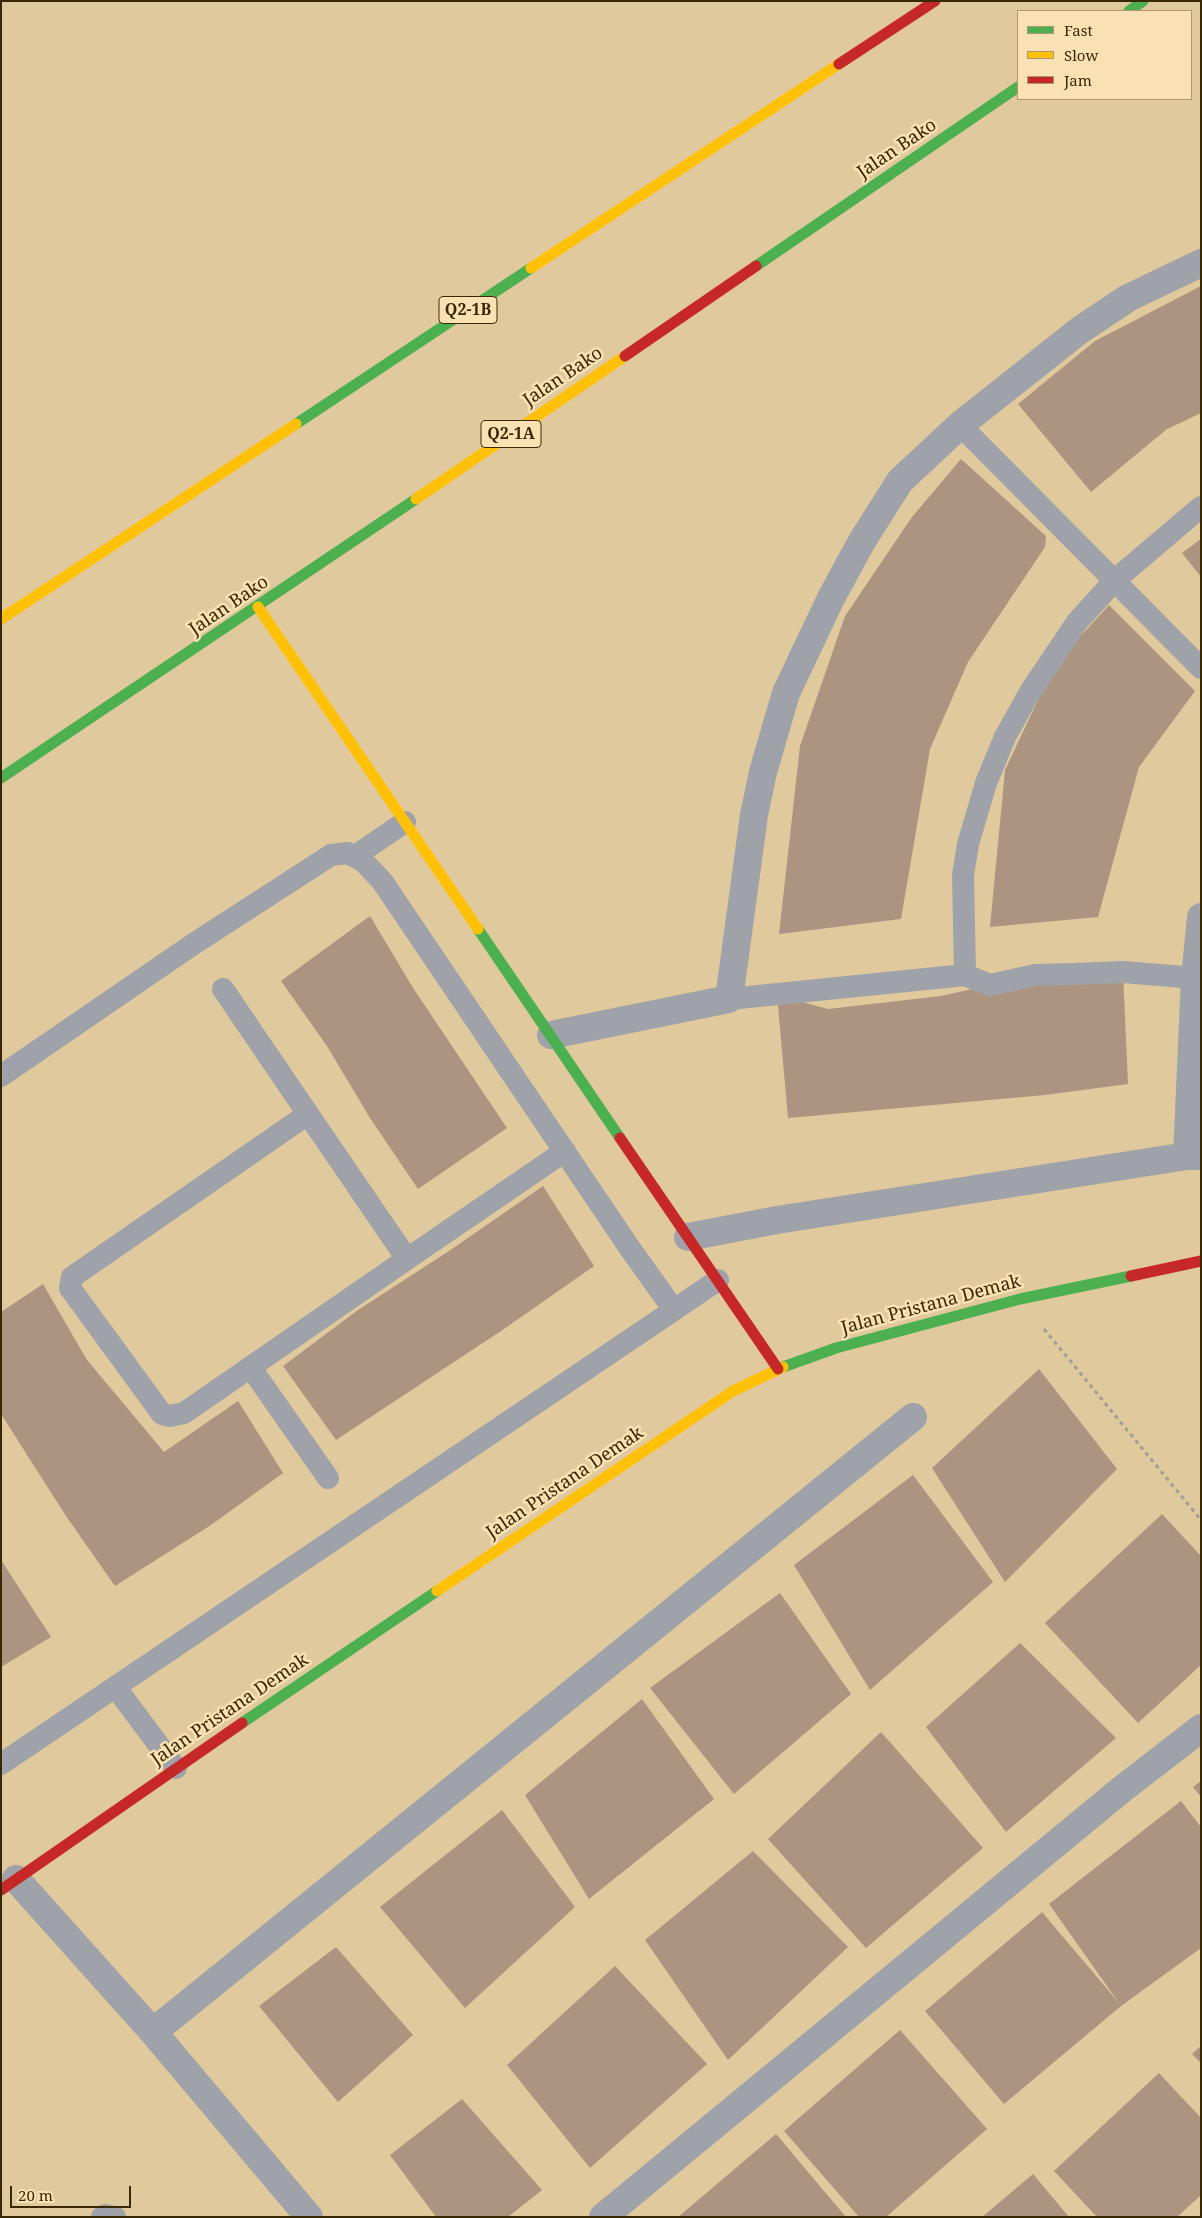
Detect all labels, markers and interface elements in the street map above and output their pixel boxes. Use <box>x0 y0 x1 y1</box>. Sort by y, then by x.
legend <box>1017 10 1192 100</box>
text: Fast <box>1064 20 1093 40</box>
text: Slow <box>1064 45 1098 65</box>
text: Jam <box>1064 70 1092 90</box>
street label: Jalan Bako <box>853 115 941 183</box>
road number: Q2-1B <box>439 296 497 324</box>
street label: Jalan Bako <box>519 343 607 411</box>
road number: Q2-1A <box>481 420 541 448</box>
street label: Jalan Bako <box>185 572 273 640</box>
street label: Jalan Pristana Demak <box>839 1271 1023 1339</box>
street label: Jalan Pristana Demak <box>482 1422 648 1544</box>
street label: Jalan Pristana Demak <box>147 1649 313 1771</box>
scale bar <box>12 2176 134 2208</box>
text: 20 m <box>18 2185 53 2205</box>

